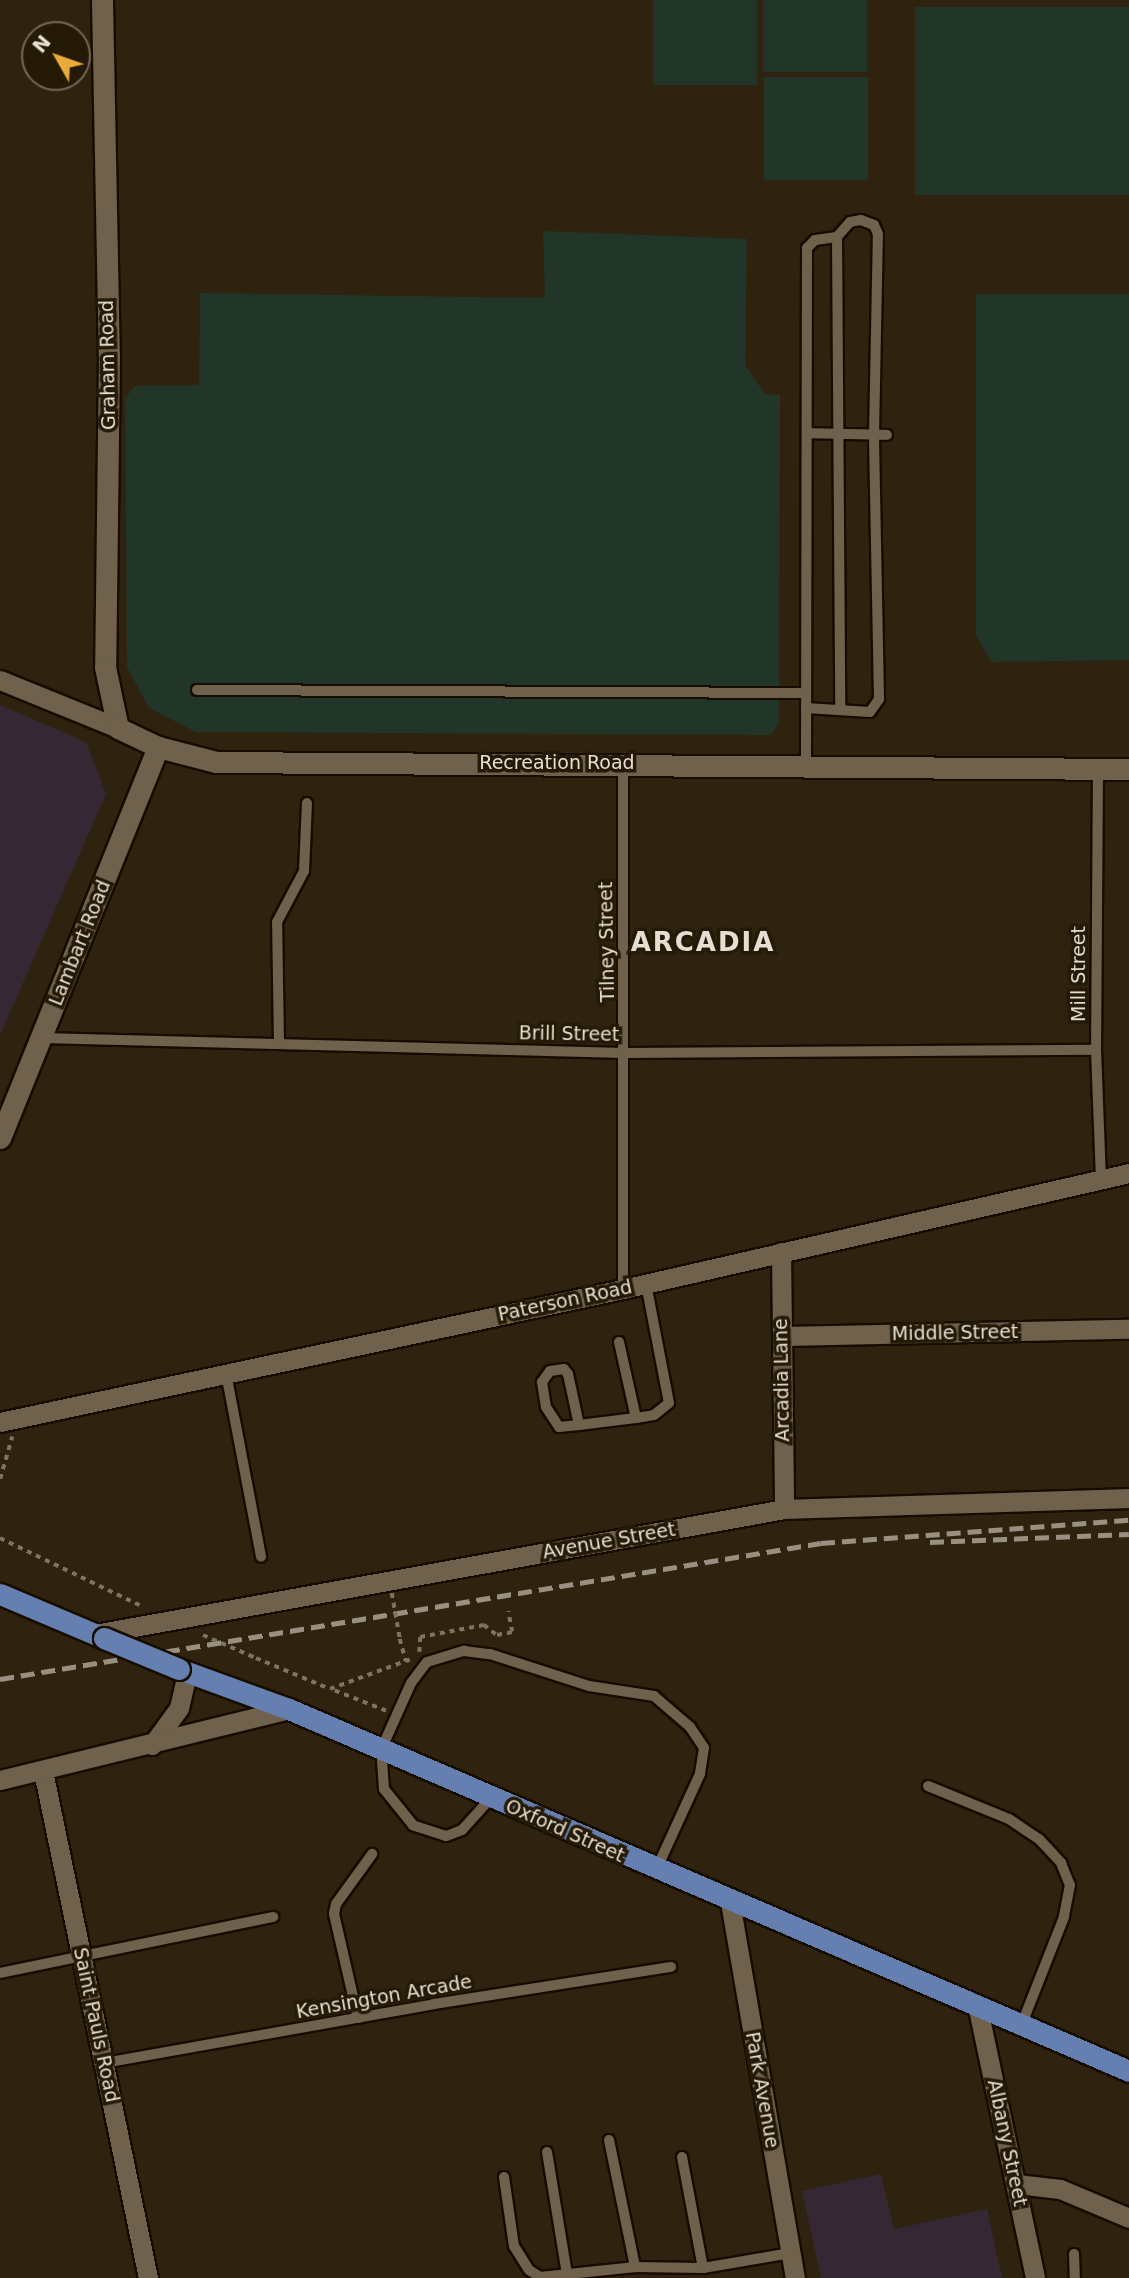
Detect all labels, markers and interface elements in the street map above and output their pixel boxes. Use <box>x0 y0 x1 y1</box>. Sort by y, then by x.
north arrow <box>21 21 91 91</box>
text: N <box>28 31 55 57</box>
street label: Graham Road <box>95 300 121 430</box>
street label: Recreation Road <box>479 752 635 774</box>
street label: Lambart Road <box>44 877 116 1009</box>
street label: Tilney Street <box>595 882 619 1002</box>
street label: Mill Street <box>1068 926 1090 1022</box>
district label: ARCADIA <box>632 927 774 959</box>
street label: Brill Street <box>519 1022 619 1046</box>
street label: Paterson Road <box>496 1276 634 1326</box>
street label: Arcadia Lane <box>770 1318 794 1442</box>
street label: Middle Street <box>892 1320 1018 1346</box>
street label: Avenue Street <box>541 1518 677 1564</box>
street label: Oxford Street <box>502 1795 628 1867</box>
street label: Saint Pauls Road <box>68 1946 124 2104</box>
street label: Kensington Arcade <box>294 1970 474 2024</box>
street label: Park Avenue <box>741 2030 783 2150</box>
street label: Albany Street <box>982 2078 1032 2208</box>

